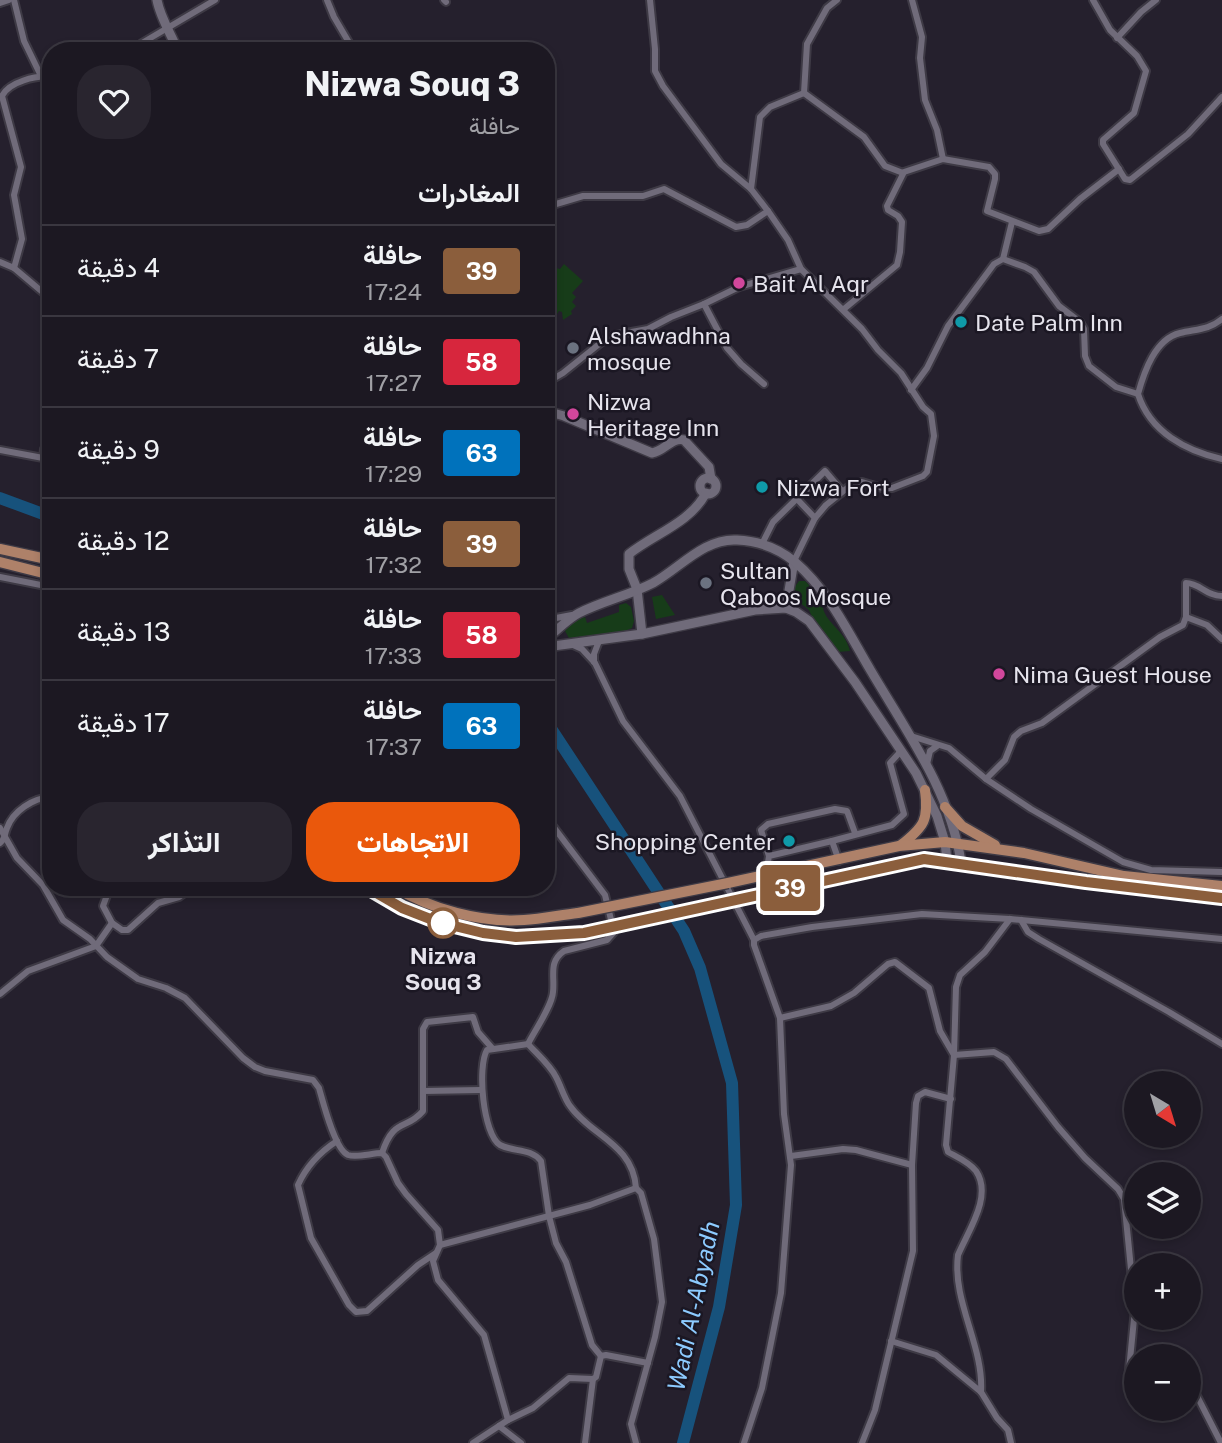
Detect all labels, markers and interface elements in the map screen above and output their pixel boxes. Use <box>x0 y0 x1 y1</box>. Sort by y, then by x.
button: heart <box>77 65 151 139</box>
text: Nizwa Souq 3 <box>305 65 520 103</box>
text: حافلة <box>469 112 520 139</box>
text: المغادرات <box>418 177 520 208</box>
text: حافلة <box>363 239 422 270</box>
text: 4 دقيقة <box>77 252 160 283</box>
text: 39 <box>466 257 497 285</box>
place label: Bait Al Aqr <box>753 270 869 297</box>
marker: Bait Al Aqr <box>731 275 747 291</box>
text: 17:24 <box>365 278 422 305</box>
place label: Date Palm Inn <box>975 309 1123 336</box>
marker: Date Palm Inn <box>953 314 969 330</box>
place label: Alshawadhna mosque <box>587 322 731 375</box>
text: حافلة <box>363 330 422 361</box>
marker: Alshawadhna mosque <box>565 340 581 356</box>
text: 7 دقيقة <box>77 343 159 374</box>
text: 58 <box>465 348 498 376</box>
text: 17:27 <box>366 369 422 396</box>
place label: Nizwa Heritage Inn <box>587 388 719 441</box>
marker: Nizwa Heritage Inn <box>565 406 581 422</box>
text: حافلة <box>363 421 422 452</box>
text: 9 دقيقة <box>77 434 160 465</box>
text: 63 <box>466 439 497 467</box>
text: 17:29 <box>365 460 422 487</box>
place label: Nizwa Fort <box>776 474 890 501</box>
marker: Nizwa Fort <box>754 479 770 495</box>
text: حافلة <box>363 512 422 543</box>
text: 12 دقيقة <box>77 525 170 556</box>
text: 39 <box>466 530 497 558</box>
text: 17:32 <box>365 551 422 578</box>
place label: Sultan Qaboos Mosque <box>720 557 891 610</box>
marker: Sultan Qaboos Mosque <box>698 575 714 591</box>
text: حافلة <box>363 603 422 634</box>
text: 13 دقيقة <box>77 616 170 647</box>
text: 58 <box>465 621 498 649</box>
text: 17:33 <box>365 642 422 669</box>
place label: Nima Guest House <box>1013 661 1212 688</box>
marker: Nima Guest House <box>991 666 1007 682</box>
text: حافلة <box>363 694 422 725</box>
text: 17 دقيقة <box>77 707 170 738</box>
text: 63 <box>466 712 497 740</box>
text: 17:37 <box>366 733 422 760</box>
button: التذاكر <box>77 802 292 882</box>
button: الاتجاهات <box>306 802 520 882</box>
place label: Shopping Center <box>595 828 775 855</box>
marker: Shopping Center <box>781 833 797 849</box>
line badge: 39 <box>758 865 822 911</box>
text: 39 <box>774 874 806 902</box>
marker: Nizwa Souq 3 <box>428 908 458 938</box>
place label: Nizwa Souq 3 <box>404 942 482 995</box>
north arrow <box>1124 1071 1200 1148</box>
map controls <box>1124 1071 1201 1421</box>
button: layers <box>1124 1162 1201 1239</box>
water label: Wadi Al-Abyadh <box>661 1219 725 1393</box>
button: + <box>1124 1253 1201 1330</box>
button: − <box>1124 1344 1201 1421</box>

